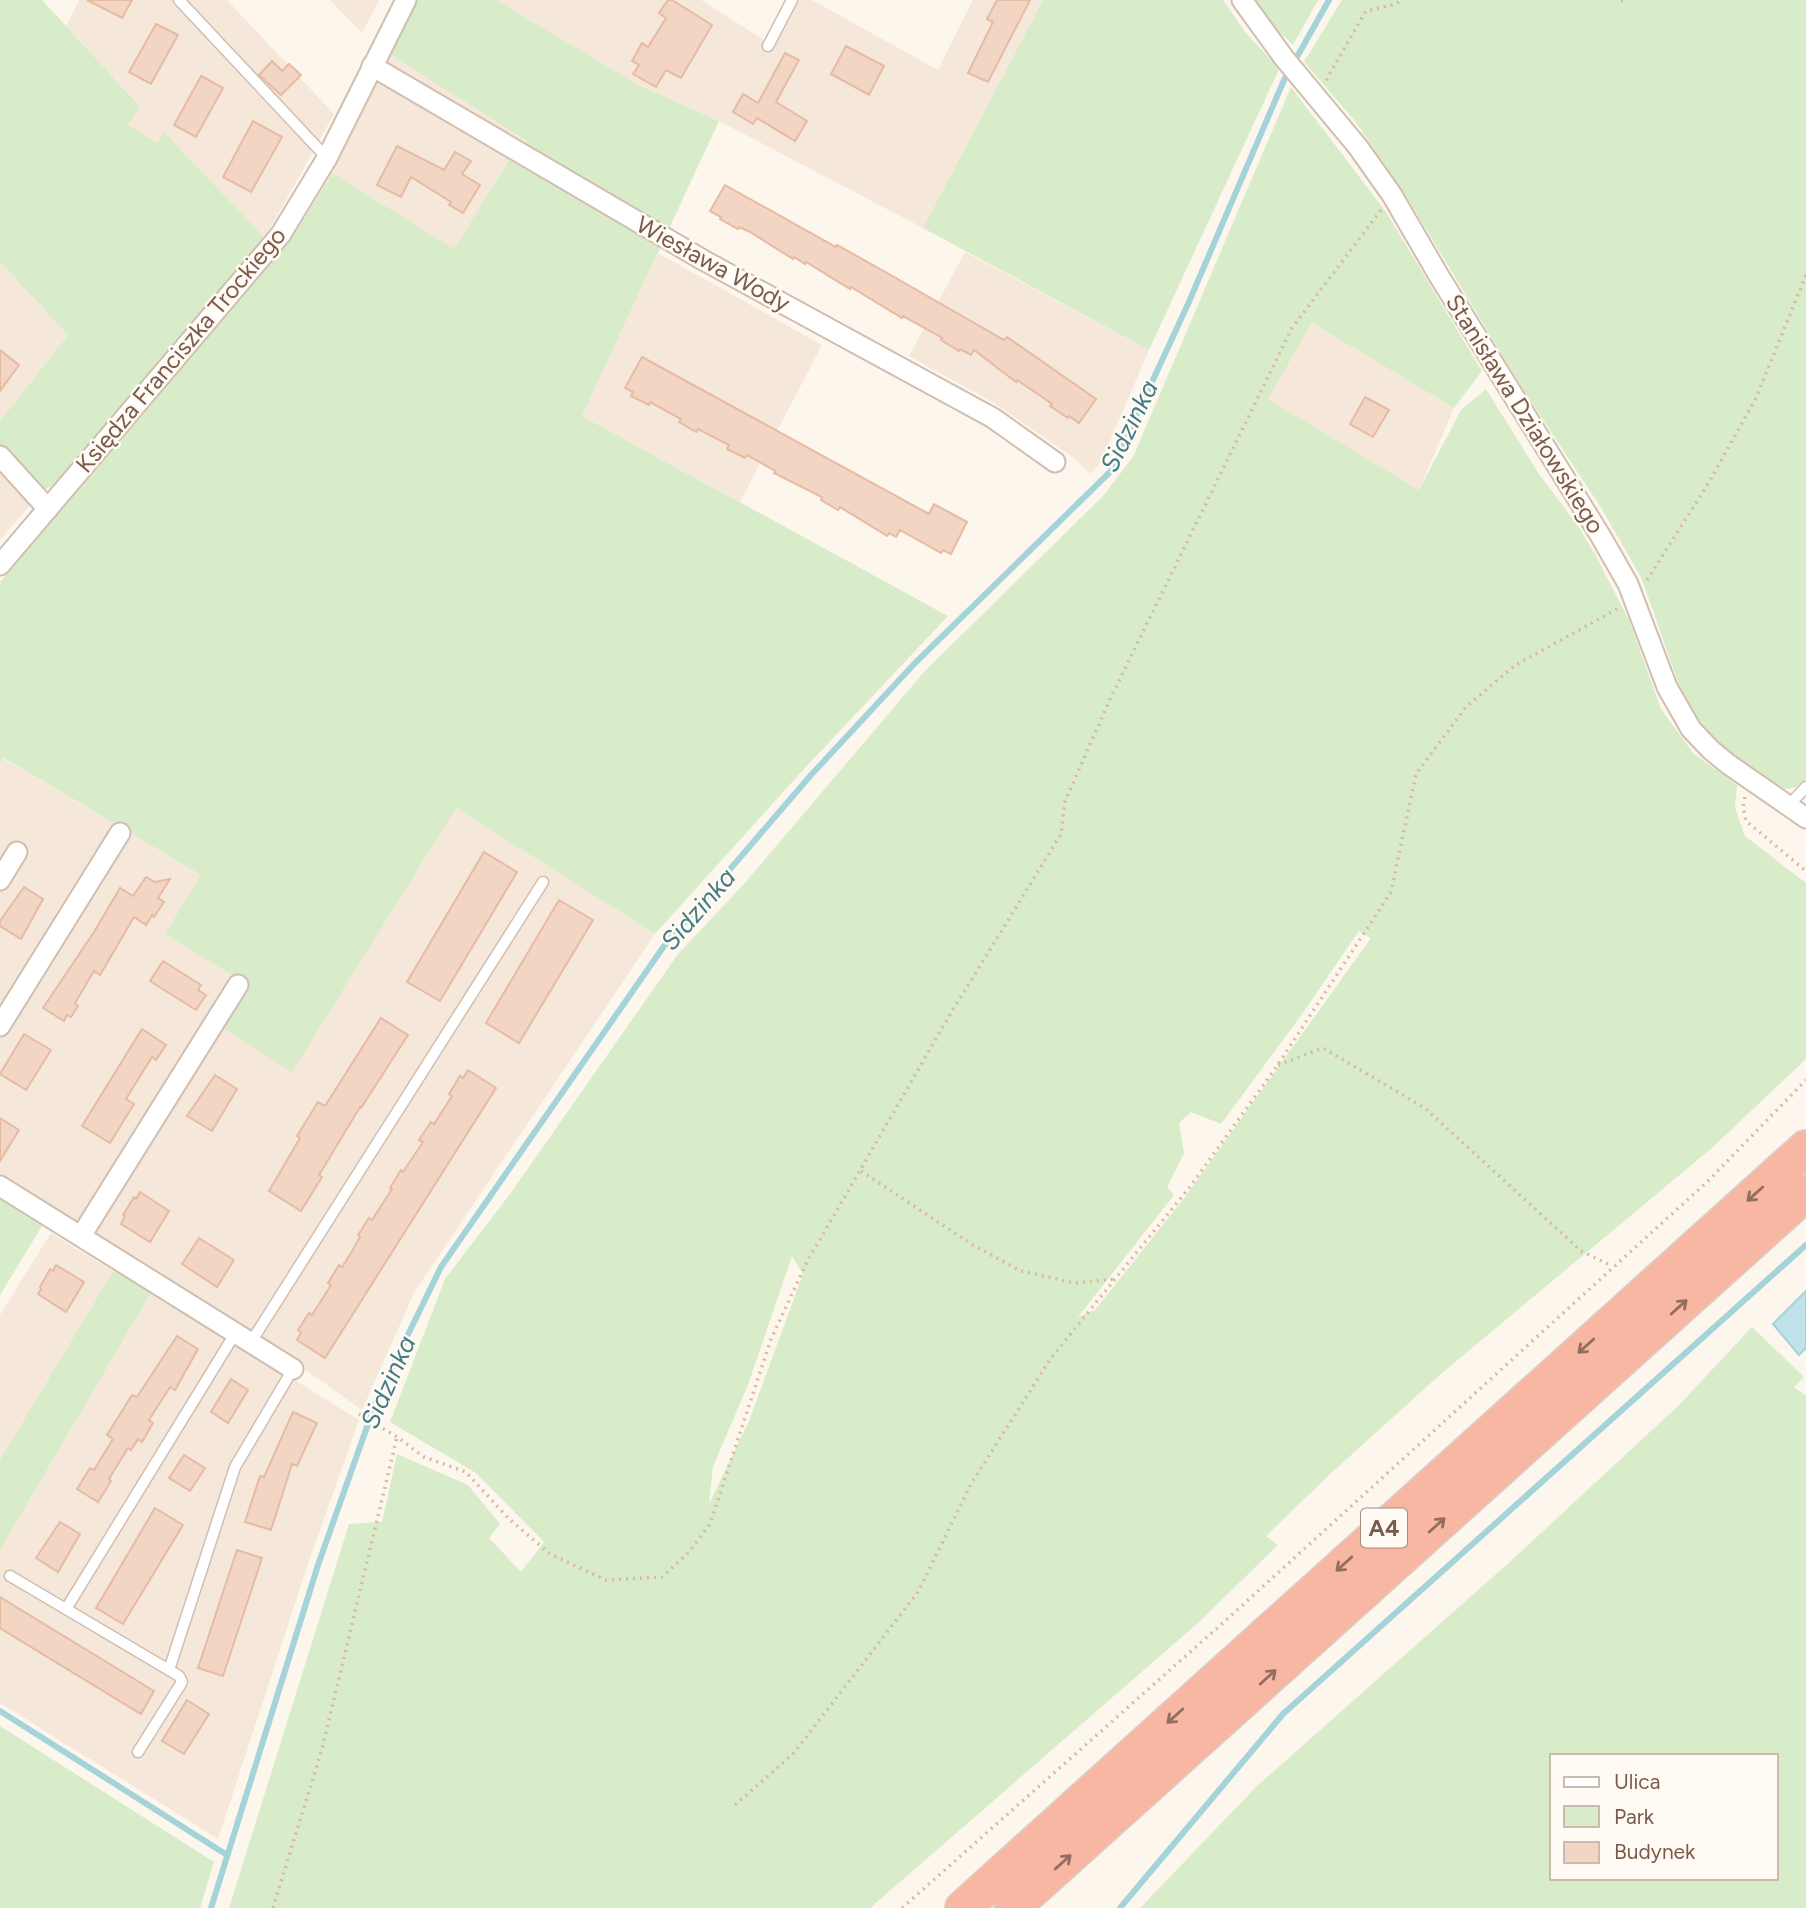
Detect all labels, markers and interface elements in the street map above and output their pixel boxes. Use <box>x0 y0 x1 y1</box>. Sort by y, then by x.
street label: Wiesława Wody <box>631 209 795 318</box>
street label: Księdza Franciszka Trockiego <box>69 221 292 478</box>
street label: Stanisława Działowskiego <box>1440 289 1611 539</box>
water label: Sidzinka <box>1093 375 1165 477</box>
water label: Sidzinka <box>654 861 742 957</box>
one-way arrow <box>1746 1186 1764 1202</box>
one-way arrow <box>1670 1299 1688 1315</box>
water label: Sidzinka <box>353 1331 423 1433</box>
one-way arrow <box>1577 1338 1595 1354</box>
road number: A4 <box>1361 1508 1407 1548</box>
one-way arrow <box>1428 1517 1446 1533</box>
one-way arrow <box>1336 1556 1354 1572</box>
one-way arrow <box>1259 1669 1277 1685</box>
one-way arrow <box>1167 1708 1185 1724</box>
legend <box>1550 1754 1778 1880</box>
text: Ulica <box>1614 1769 1660 1794</box>
text: Park <box>1614 1804 1655 1829</box>
text: Budynek <box>1614 1839 1696 1864</box>
one-way arrow <box>1054 1854 1071 1871</box>

